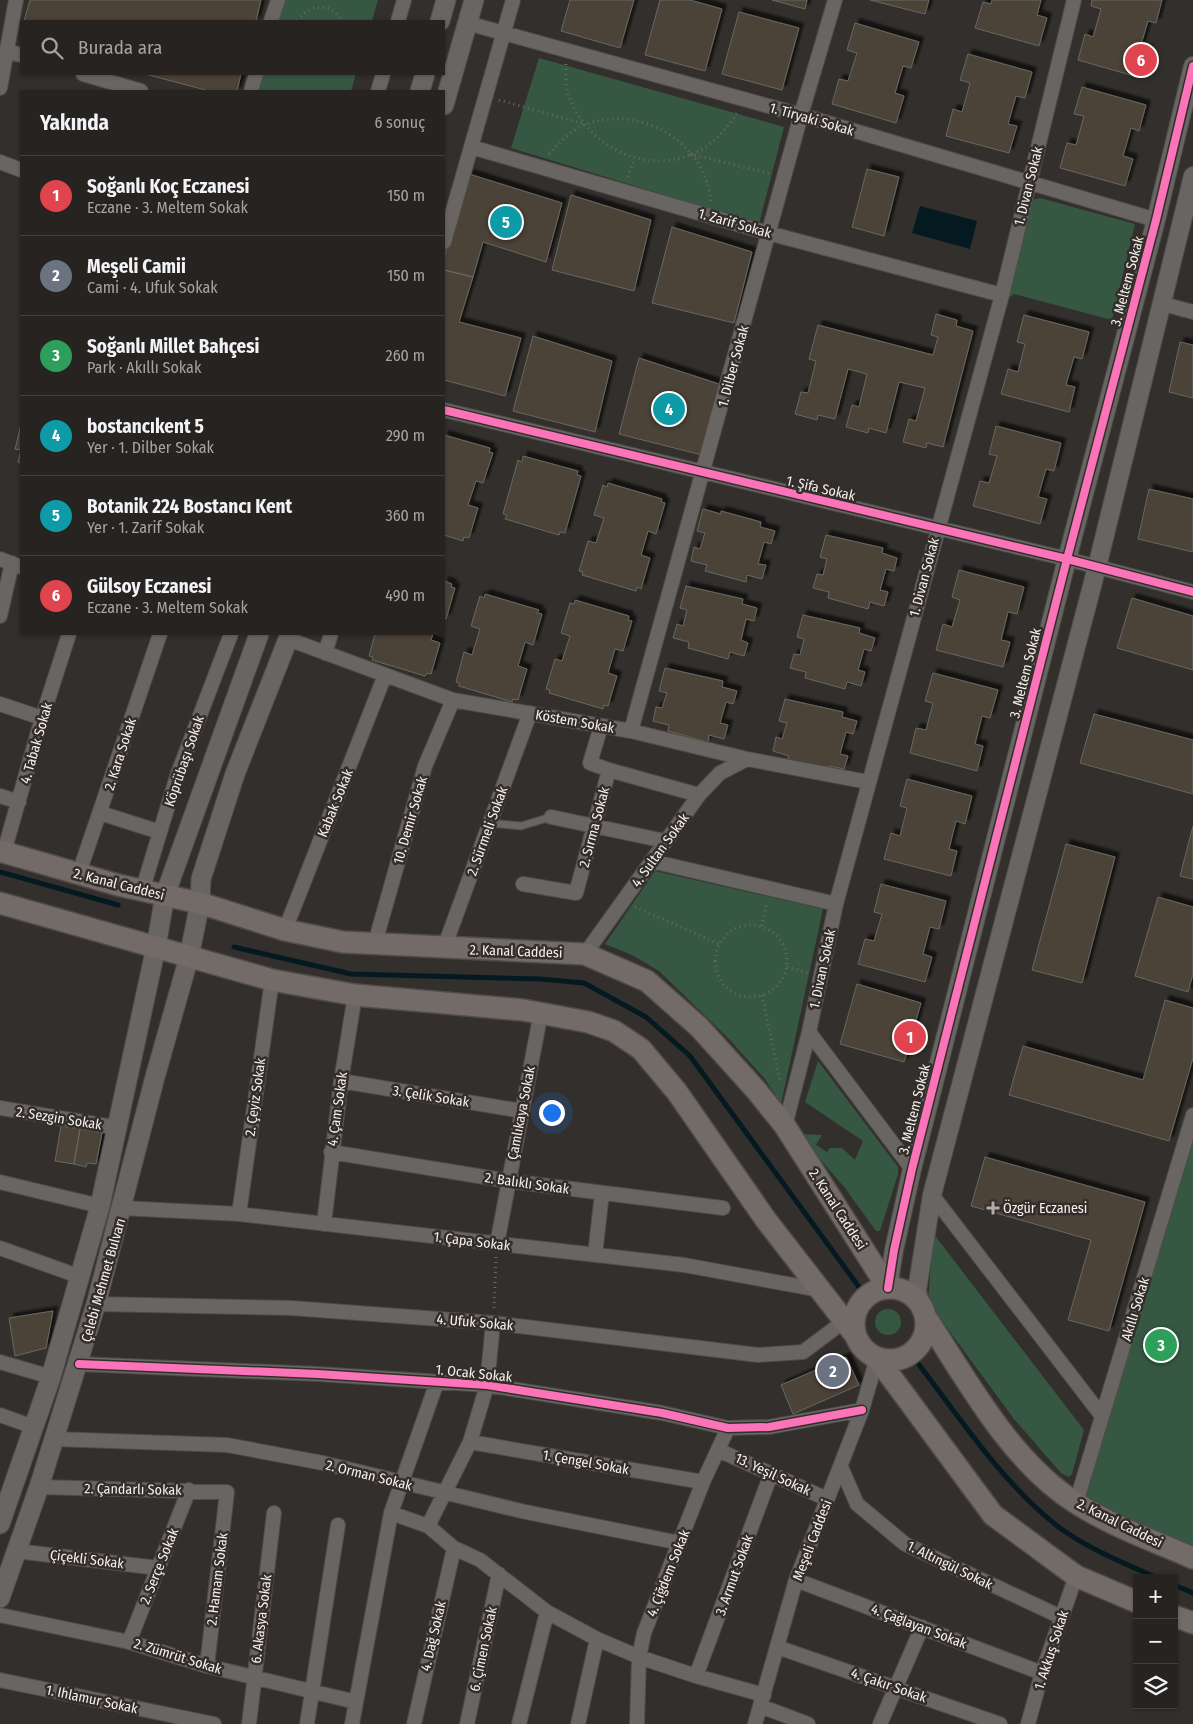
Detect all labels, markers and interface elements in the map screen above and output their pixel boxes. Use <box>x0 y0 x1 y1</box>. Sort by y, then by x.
search box <box>20 20 445 75</box>
icon: search <box>38 34 66 62</box>
text: Burada ara <box>78 36 162 59</box>
pin: 6 <box>1125 41 1157 79</box>
street label: 1. Tiryaki Sokak <box>768 99 856 140</box>
text: Yakında <box>40 110 109 136</box>
text: 6 sonuç <box>374 113 425 132</box>
street label: 1. Divan Sokak <box>1010 144 1047 227</box>
text: Soğanlı Koç Eczanesi <box>87 175 250 198</box>
text: 1 <box>53 186 59 205</box>
text: 150 m <box>387 186 425 205</box>
text: Eczane · 3. Meltem Sokak <box>87 198 248 217</box>
pin: 5 <box>490 203 522 241</box>
street label: 1. Zarif Sokak <box>696 205 774 242</box>
street label: 3. Meltem Sokak <box>1107 234 1148 328</box>
text: Meşeli Camii <box>87 255 186 278</box>
text: 2 <box>52 266 60 285</box>
text: 150 m <box>387 266 425 285</box>
text: Cami · 4. Ufuk Sokak <box>87 278 218 297</box>
street label: 1. Dilber Sokak <box>714 323 753 409</box>
text: Soğanlı Millet Bahçesi <box>87 335 259 358</box>
text: 3 <box>52 346 60 365</box>
text: 260 m <box>386 346 425 365</box>
text: Park · Akıllı Sokak <box>87 358 201 377</box>
pin: 4 <box>653 390 685 428</box>
text: bostancıkent 5 <box>87 415 204 438</box>
text: 4 <box>52 426 60 445</box>
text: 290 m <box>386 426 425 445</box>
text: Yer · 1. Dilber Sokak <box>87 438 214 457</box>
street label: 1. Şifa Sokak <box>785 472 858 505</box>
text: Botanik 224 Bostancı Kent <box>87 495 292 518</box>
text: 5 <box>52 506 60 525</box>
text: 360 m <box>385 506 425 525</box>
text: Yer · 1. Zarif Sokak <box>87 518 204 537</box>
street label: 1. Divan Sokak <box>906 535 943 618</box>
text: Gülsoy Eczanesi <box>87 575 212 598</box>
text: 6 <box>52 586 60 605</box>
text: 490 m <box>385 586 425 605</box>
text: Eczane · 3. Meltem Sokak <box>87 598 248 617</box>
street label: 3. Meltem Sokak <box>1006 626 1045 720</box>
street label: 4. Tabak Sokak <box>17 700 56 786</box>
street label: Köstem Sokak <box>534 706 616 737</box>
street label: Köprübaşı Sokak <box>161 713 208 809</box>
street label: 2. Kara Sokak <box>101 715 140 793</box>
street label: Kabak Sokak <box>314 766 357 840</box>
street label: 10. Demir Sokak <box>390 774 431 866</box>
street label: 2. Sürmeli Sokak <box>463 784 512 878</box>
street label: 2. Sırma Sokak <box>576 785 614 869</box>
street label: 4. Sultan Sokak <box>628 810 693 890</box>
street label: 2. Kanal Caddesi <box>72 865 166 904</box>
street label: 1. Divan Sokak <box>806 927 839 1010</box>
street label: 2. Kanal Caddesi <box>469 941 563 962</box>
pin: 1 <box>894 1018 926 1056</box>
street label: 2. Çeyiz Sokak <box>242 1056 269 1137</box>
street label: 3. Meltem Sokak <box>895 1062 934 1156</box>
street label: Çamlıkaya Sokak <box>504 1064 539 1161</box>
street label: 4. Çam Sokak <box>324 1070 351 1147</box>
street label: 3. Çelik Sokak <box>391 1082 471 1111</box>
your location <box>539 1100 565 1126</box>
street label: 2. Sezgin Sokak <box>15 1103 103 1134</box>
street label: 2. Kanal Caddesi <box>805 1166 870 1253</box>
street label: 2. Balıklı Sokak <box>484 1169 571 1198</box>
place label: Özgür Eczanesi <box>1003 1199 1087 1217</box>
marker: Özgür Eczanesi <box>987 1202 999 1214</box>
street label: Çelebi Mehmet Bulvarı <box>78 1216 129 1344</box>
street label: 1. Çapa Sokak <box>433 1228 512 1255</box>
street label: Akıllı Sokak <box>1118 1275 1153 1343</box>
street label: 4. Ufuk Sokak <box>436 1311 514 1334</box>
pin: 3 <box>1145 1326 1177 1364</box>
pin: 2 <box>817 1352 849 1390</box>
street label: 1. Ocak Sokak <box>435 1361 514 1386</box>
street label: 1. Çengel Sokak <box>542 1447 631 1479</box>
street label: 13. Yeşil Sokak <box>732 1450 814 1500</box>
street label: 2. Orman Sokak <box>324 1457 414 1495</box>
street label: 2. Çandarlı Sokak <box>84 1480 182 1499</box>
street label: 2. Kanal Caddesi <box>1074 1495 1165 1551</box>
street label: Meşeli Caddesi <box>789 1497 836 1583</box>
street label: 2. Serçe Sokak <box>136 1525 183 1607</box>
street label: 4. Çiğdem Sokak <box>643 1527 694 1619</box>
street label: 2. Hamam Sokak <box>203 1531 232 1626</box>
street label: 3. Armut Sokak <box>712 1532 757 1618</box>
street label: 1. Altıngül Sokak <box>904 1537 996 1594</box>
street label: Çiçekli Sokak <box>49 1547 125 1573</box>
street label: 6. Akasya Sokak <box>248 1573 275 1665</box>
map controls <box>1133 1574 1178 1709</box>
button: + <box>1133 1574 1178 1619</box>
street label: 4. Dağ Sokak <box>417 1599 450 1673</box>
street label: 4. Çağlayan Sokak <box>869 1600 970 1653</box>
street label: 6. Çimen Sokak <box>466 1605 501 1693</box>
street label: 1. Akkuş Sokak <box>1031 1608 1072 1692</box>
button: − <box>1133 1619 1178 1664</box>
street label: 2. Zümrüt Sokak <box>132 1635 224 1678</box>
button: layers <box>1133 1664 1178 1709</box>
street label: 4. Çakır Sokak <box>849 1665 929 1707</box>
street label: 1. Ihlamur Sokak <box>44 1681 140 1718</box>

